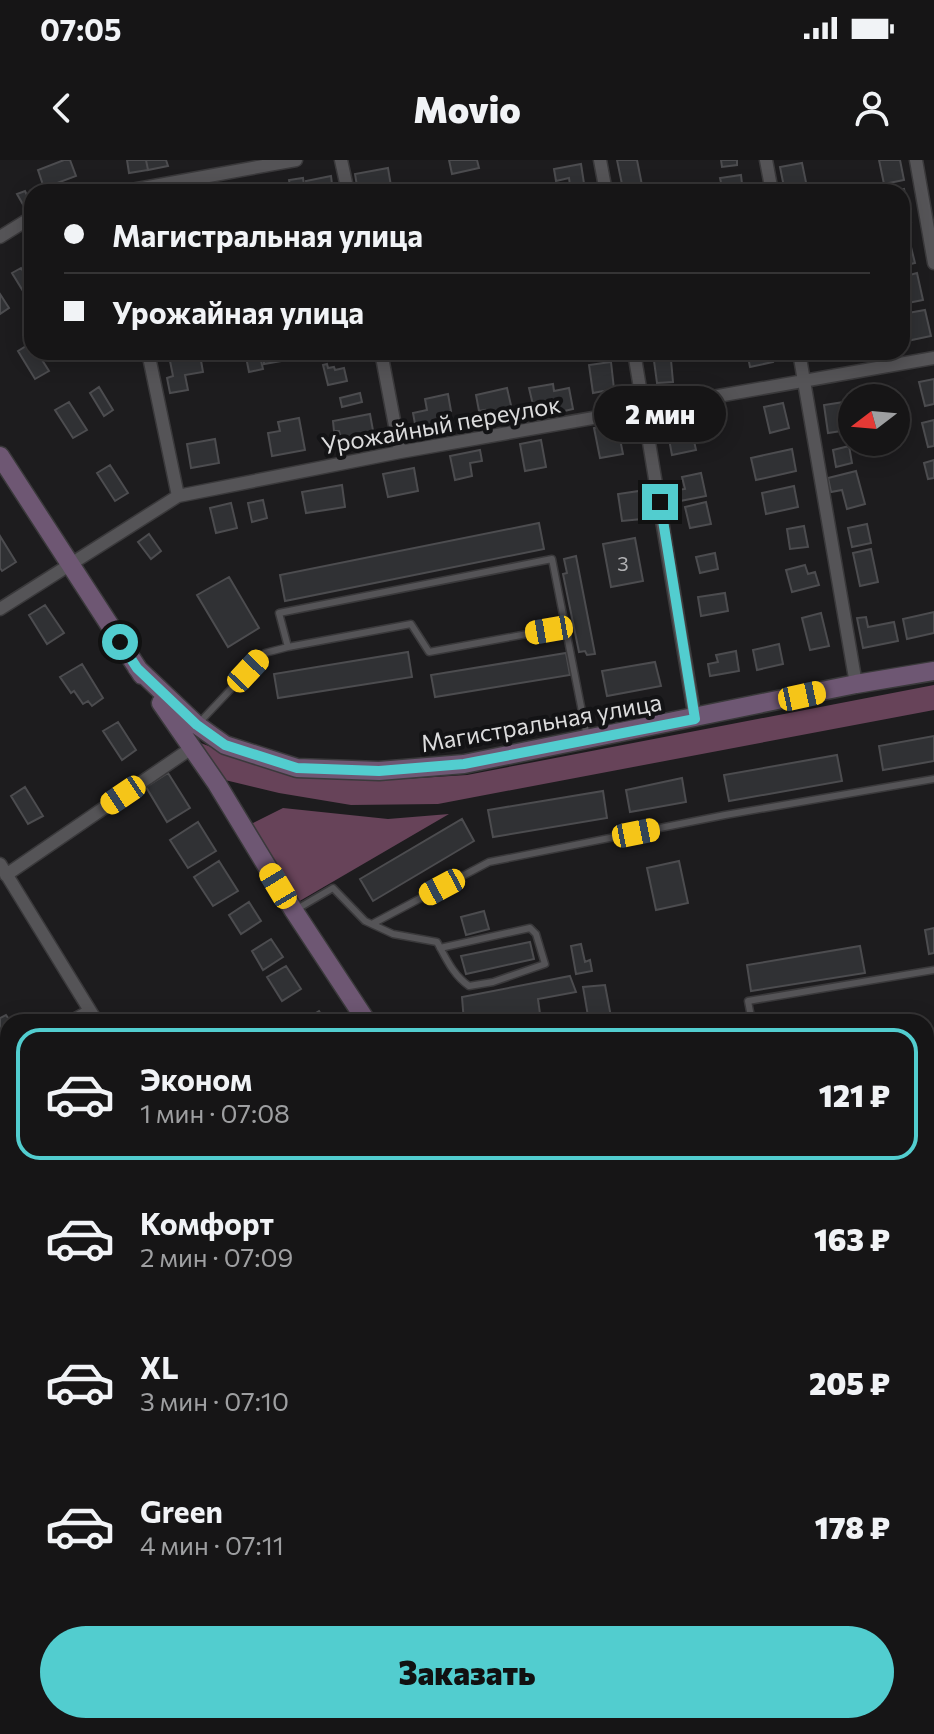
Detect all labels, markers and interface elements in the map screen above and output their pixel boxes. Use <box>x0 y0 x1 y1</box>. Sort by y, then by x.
text: 07:05 <box>40 10 122 47</box>
icon: back <box>40 86 84 130</box>
text: Movio <box>413 86 521 130</box>
icon: person <box>850 86 894 130</box>
text: Магистральная улица <box>112 216 423 253</box>
text: Урожайная улица <box>112 293 364 330</box>
north arrow <box>838 384 910 456</box>
map controls <box>838 384 910 456</box>
callout: 2 мин <box>594 386 726 442</box>
street label: Урожайный переулок <box>319 389 563 459</box>
text: 2 мин <box>625 398 695 429</box>
route end <box>642 484 678 520</box>
house number: 3 <box>617 551 629 575</box>
car <box>523 614 575 646</box>
route start <box>102 624 138 660</box>
car <box>223 645 273 697</box>
car <box>776 679 828 713</box>
street label: Магистральная улица <box>418 687 664 757</box>
car <box>96 772 150 818</box>
car <box>610 817 662 849</box>
car <box>255 859 301 913</box>
car <box>415 865 469 909</box>
icon: car <box>44 1058 116 1130</box>
text: Эконом <box>140 1060 252 1097</box>
text: 121 ₽ <box>819 1076 890 1113</box>
text: 1 мин · 07:08 <box>140 1097 290 1128</box>
icon: car <box>44 1202 116 1274</box>
text: Комфорт <box>140 1204 274 1241</box>
text: 163 ₽ <box>814 1220 890 1257</box>
text: 2 мин · 07:09 <box>140 1241 293 1272</box>
icon: car <box>44 1346 116 1418</box>
text: XL <box>140 1348 179 1385</box>
text: 205 ₽ <box>809 1364 890 1401</box>
text: 3 мин · 07:10 <box>140 1385 289 1416</box>
icon: car <box>44 1490 116 1562</box>
text: Green <box>140 1492 223 1529</box>
text: 178 ₽ <box>815 1508 890 1545</box>
text: 4 мин · 07:11 <box>140 1529 284 1560</box>
button: Заказать <box>40 1626 894 1718</box>

